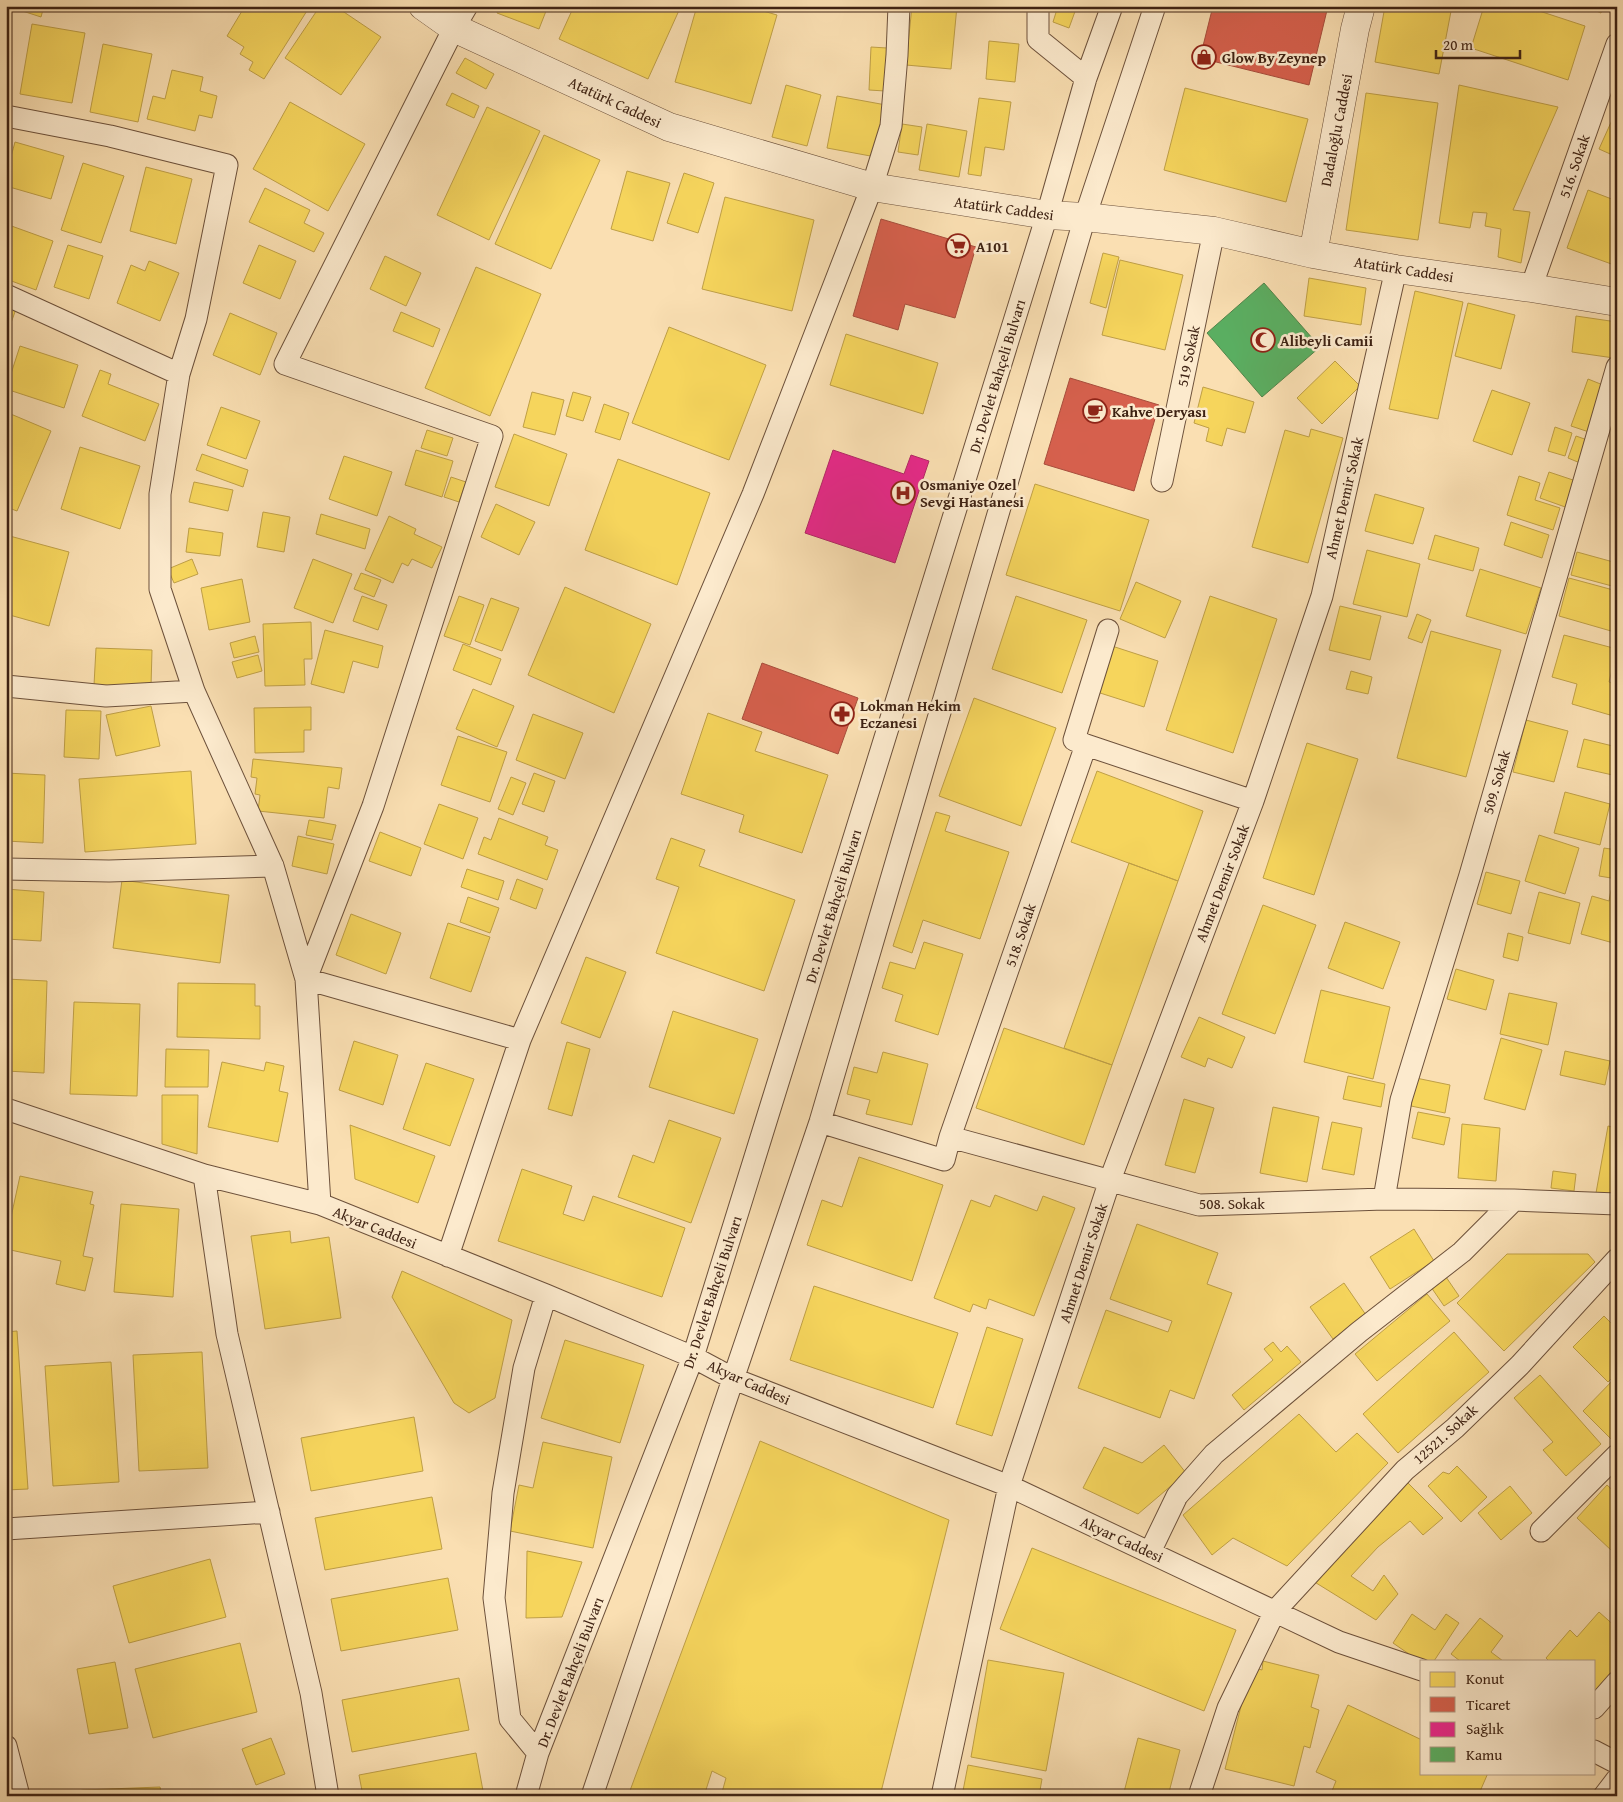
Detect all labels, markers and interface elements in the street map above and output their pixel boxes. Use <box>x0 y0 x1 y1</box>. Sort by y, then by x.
scale bar <box>1436 28 1519 60</box>
text: 20 m <box>1443 34 1474 55</box>
shop icon: Glow By Zeynep <box>1191 44 1217 70</box>
place label: Glow By Zeynep <box>1222 47 1326 68</box>
street label: Atatürk Caddesi <box>565 71 665 133</box>
street label: Dadaloğlu Caddesi <box>1315 72 1357 188</box>
street label: 516. Sokak <box>1553 131 1595 201</box>
street label: Atatürk Caddesi <box>953 191 1055 225</box>
supermarket icon: A101 <box>945 233 971 259</box>
place label: A101 <box>976 236 1009 257</box>
street label: Atatürk Caddesi <box>1353 251 1455 287</box>
street label: Dr. Devlet Bahçeli Bulvarı <box>964 297 1030 455</box>
street label: 519 Sokak <box>1171 323 1205 389</box>
mosque icon: Alibeyli Camii <box>1250 327 1276 353</box>
place label: Alibeyli Camii <box>1280 330 1373 351</box>
cafe icon: Kahve Deryası <box>1082 398 1108 424</box>
place label: Kahve Deryası <box>1112 401 1207 422</box>
street label: Ahmet Demir Sokak <box>1320 434 1368 561</box>
place label: Osmaniye Ozel Sevgi Hastanesi <box>920 474 1024 512</box>
hospital icon: Osmaniye Ozel Sevgi Hastanesi <box>890 480 916 506</box>
place label: Lokman Hekim Eczanesi <box>860 695 961 733</box>
pharmacy icon: Lokman Hekim Eczanesi <box>829 701 855 727</box>
street label: 509. Sokak <box>1477 747 1515 817</box>
street label: Ahmet Demir Sokak <box>1190 821 1254 945</box>
street label: Dr. Devlet Bahçeli Bulvarı <box>800 827 866 985</box>
street label: 518. Sokak <box>999 900 1041 970</box>
street label: 508. Sokak <box>1199 1193 1265 1214</box>
street label: Ahmet Demir Sokak <box>1054 1200 1112 1326</box>
street label: Akyar Caddesi <box>330 1201 420 1253</box>
street label: Dr. Devlet Bahçeli Bulvarı <box>677 1213 747 1371</box>
street label: Akyar Caddesi <box>704 1354 794 1410</box>
street label: 12521. Sokak <box>1408 1399 1482 1469</box>
street label: Akyar Caddesi <box>1077 1511 1167 1567</box>
street label: Dr. Devlet Bahçeli Bulvarı <box>532 1594 608 1750</box>
legend <box>1420 1660 1596 1774</box>
text: Konut <box>1466 1668 1505 1689</box>
text: Ticaret <box>1466 1694 1511 1715</box>
text: Sağlık <box>1466 1718 1504 1739</box>
text: Kamu <box>1466 1744 1503 1765</box>

